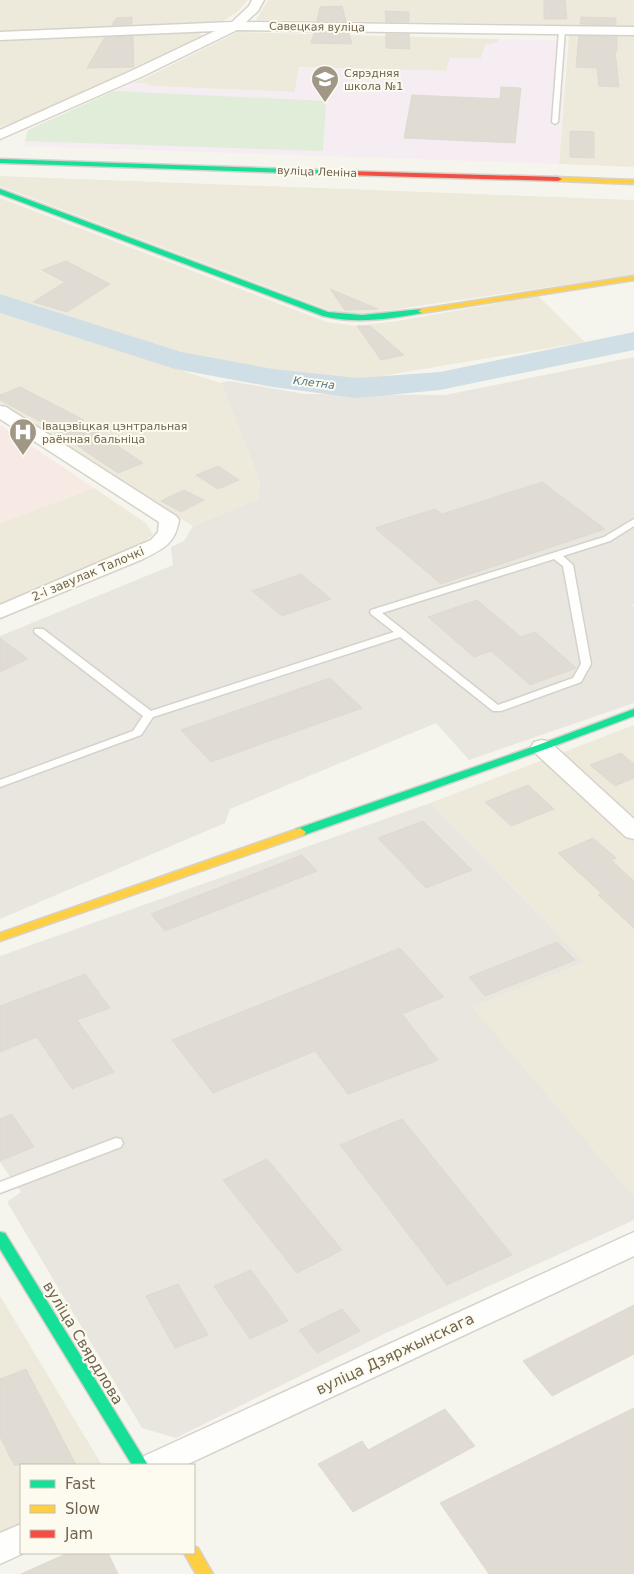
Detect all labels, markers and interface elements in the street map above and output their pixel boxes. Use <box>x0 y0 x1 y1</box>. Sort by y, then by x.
street label: Савецкая вуліца <box>269 20 365 34</box>
school or university icon: Сярэдняя школа №1 <box>310 64 340 103</box>
place label: Сярэдняя школа №1 <box>344 67 403 93</box>
street label: вуліца Леніна <box>277 164 357 180</box>
water label: Клетна <box>292 374 336 392</box>
hospital icon: Івацэвіцкая цэнтральная раённая бальніца <box>8 417 38 456</box>
place label: Івацэвіцкая цэнтральная раённая бальніца <box>42 420 187 446</box>
street label: 2-і завулак Талочкі <box>30 544 146 604</box>
street label: вуліца Свярдлова <box>39 1278 127 1408</box>
street label: вуліца Дзяржынскага <box>313 1309 477 1399</box>
legend <box>20 1464 195 1554</box>
text: Fast <box>65 1475 95 1493</box>
text: Slow <box>65 1500 100 1518</box>
text: Jam <box>64 1525 93 1543</box>

